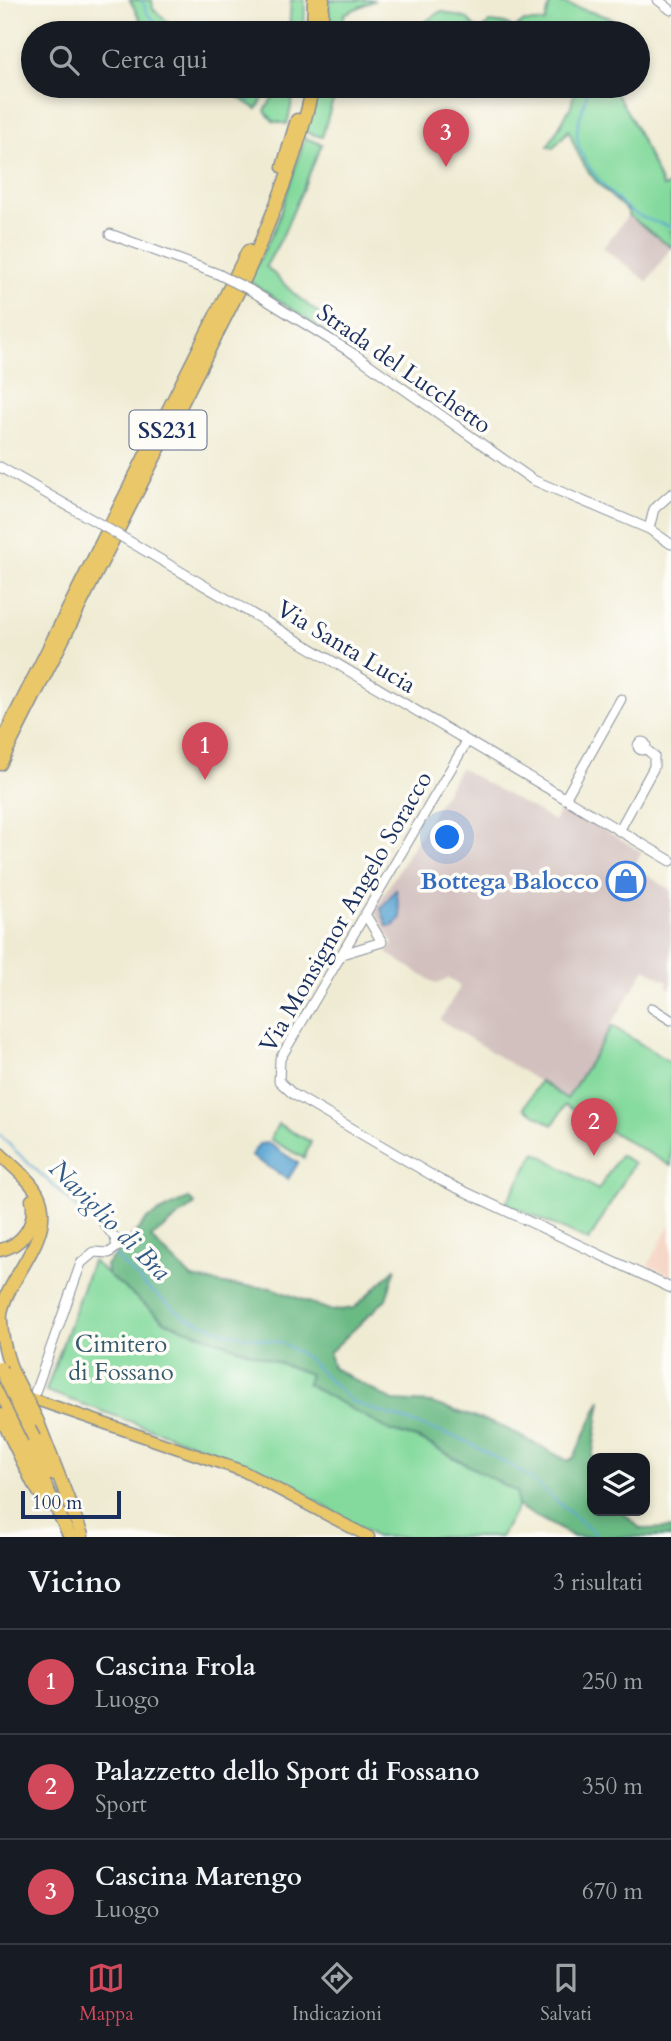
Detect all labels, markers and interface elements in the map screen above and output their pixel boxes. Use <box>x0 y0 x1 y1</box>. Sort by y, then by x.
search box <box>21 21 650 98</box>
icon: search <box>45 41 83 79</box>
text: Cerca qui <box>101 42 208 77</box>
pin: 3 <box>423 109 469 167</box>
street label: Strada del Lucchetto <box>310 296 498 442</box>
road number: SS231 <box>130 410 206 450</box>
street label: Via Santa Lucia <box>270 592 422 702</box>
pin: 1 <box>182 722 228 780</box>
street label: Via Monsignor Angelo Soracco <box>252 765 440 1059</box>
your location <box>430 820 464 854</box>
shop icon: Bottega Balocco <box>605 860 647 902</box>
place label: Bottega Balocco <box>420 865 599 898</box>
pin: 2 <box>571 1098 617 1156</box>
water label: Naviglio di Bra <box>42 1152 179 1289</box>
park label: Cimitero di Fossano <box>68 1328 174 1389</box>
map controls <box>587 1453 650 1516</box>
button: layers <box>587 1453 650 1516</box>
scale bar <box>21 1488 121 1520</box>
text: 100 m <box>32 1490 82 1516</box>
text: Vicino <box>28 1562 121 1603</box>
text: 3 risultati <box>553 1567 643 1598</box>
text: Cascina Frola <box>95 1649 256 1684</box>
text: 1 <box>45 1666 57 1697</box>
text: 250 m <box>582 1666 643 1697</box>
text: Luogo <box>95 1684 159 1715</box>
text: Palazzetto dello Sport di Fossano <box>95 1754 480 1789</box>
text: 2 <box>45 1771 57 1802</box>
text: 350 m <box>582 1771 643 1802</box>
text: Sport <box>95 1789 147 1820</box>
text: Cascina Marengo <box>95 1859 302 1894</box>
text: 3 <box>45 1876 57 1907</box>
text: 670 m <box>582 1876 643 1907</box>
text: Luogo <box>95 1894 159 1925</box>
tab: Mappa <box>79 1959 134 2027</box>
tab: Indicazioni <box>292 1959 382 2027</box>
tab: Salvati <box>540 1959 592 2027</box>

